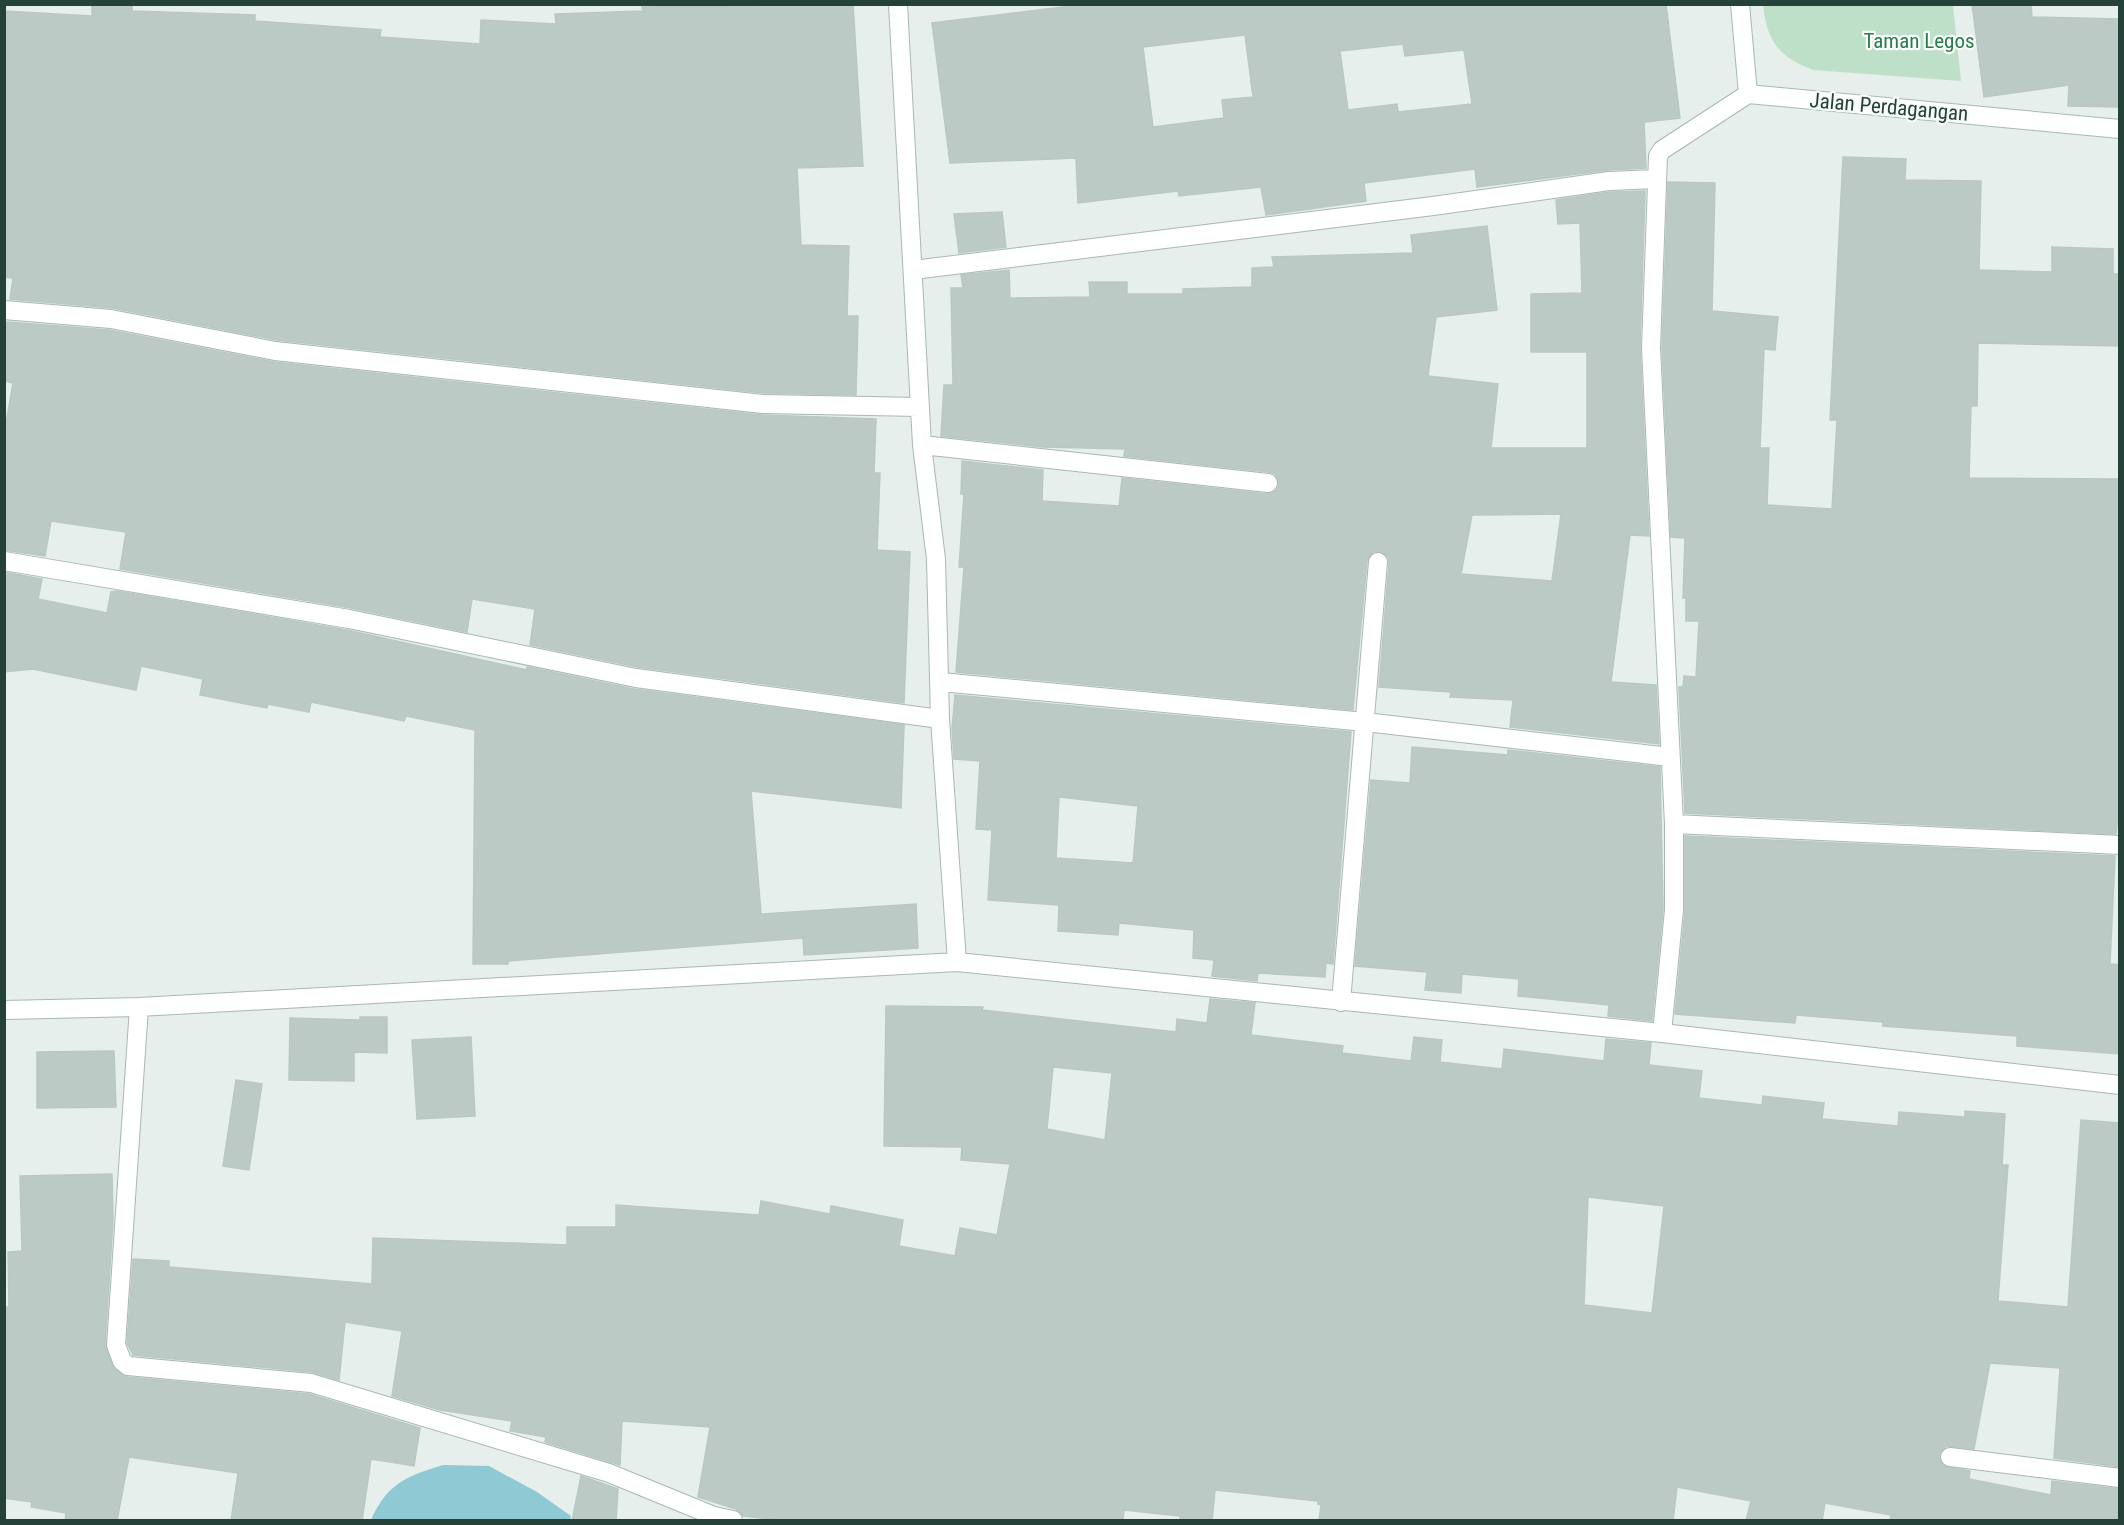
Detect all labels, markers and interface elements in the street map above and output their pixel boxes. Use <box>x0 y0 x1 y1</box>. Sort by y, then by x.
park label: Taman Legos <box>1864 29 1975 53</box>
street label: Jalan Perdagangan <box>1809 88 1969 126</box>

